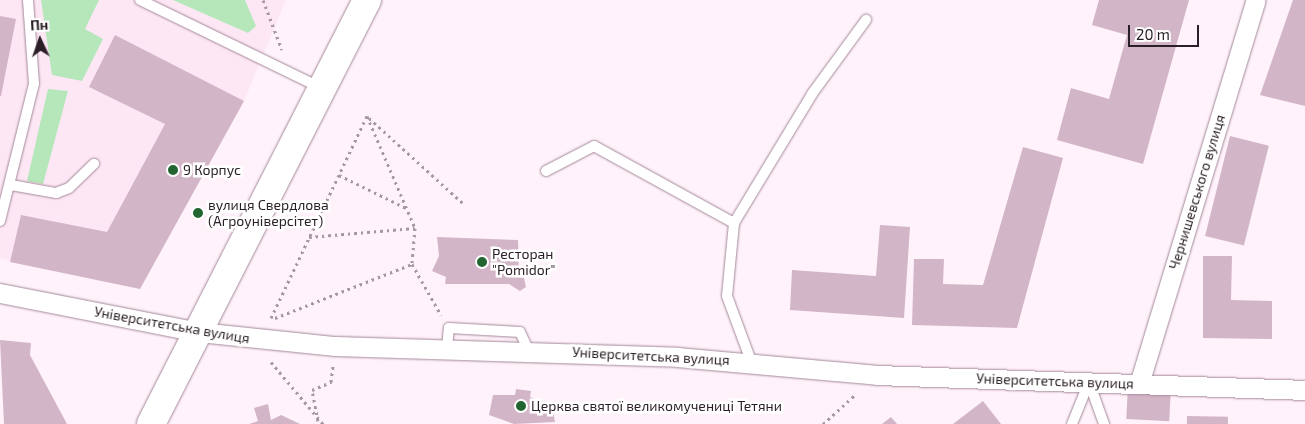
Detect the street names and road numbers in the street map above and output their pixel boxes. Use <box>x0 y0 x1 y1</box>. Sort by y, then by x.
street label: Чернишевського вулиця <box>1165 113 1229 271</box>
street label: Університетська вулиця <box>93 303 251 347</box>
street label: Університетська вулиця <box>572 343 730 369</box>
street label: Університетська вулиця <box>976 370 1134 392</box>

